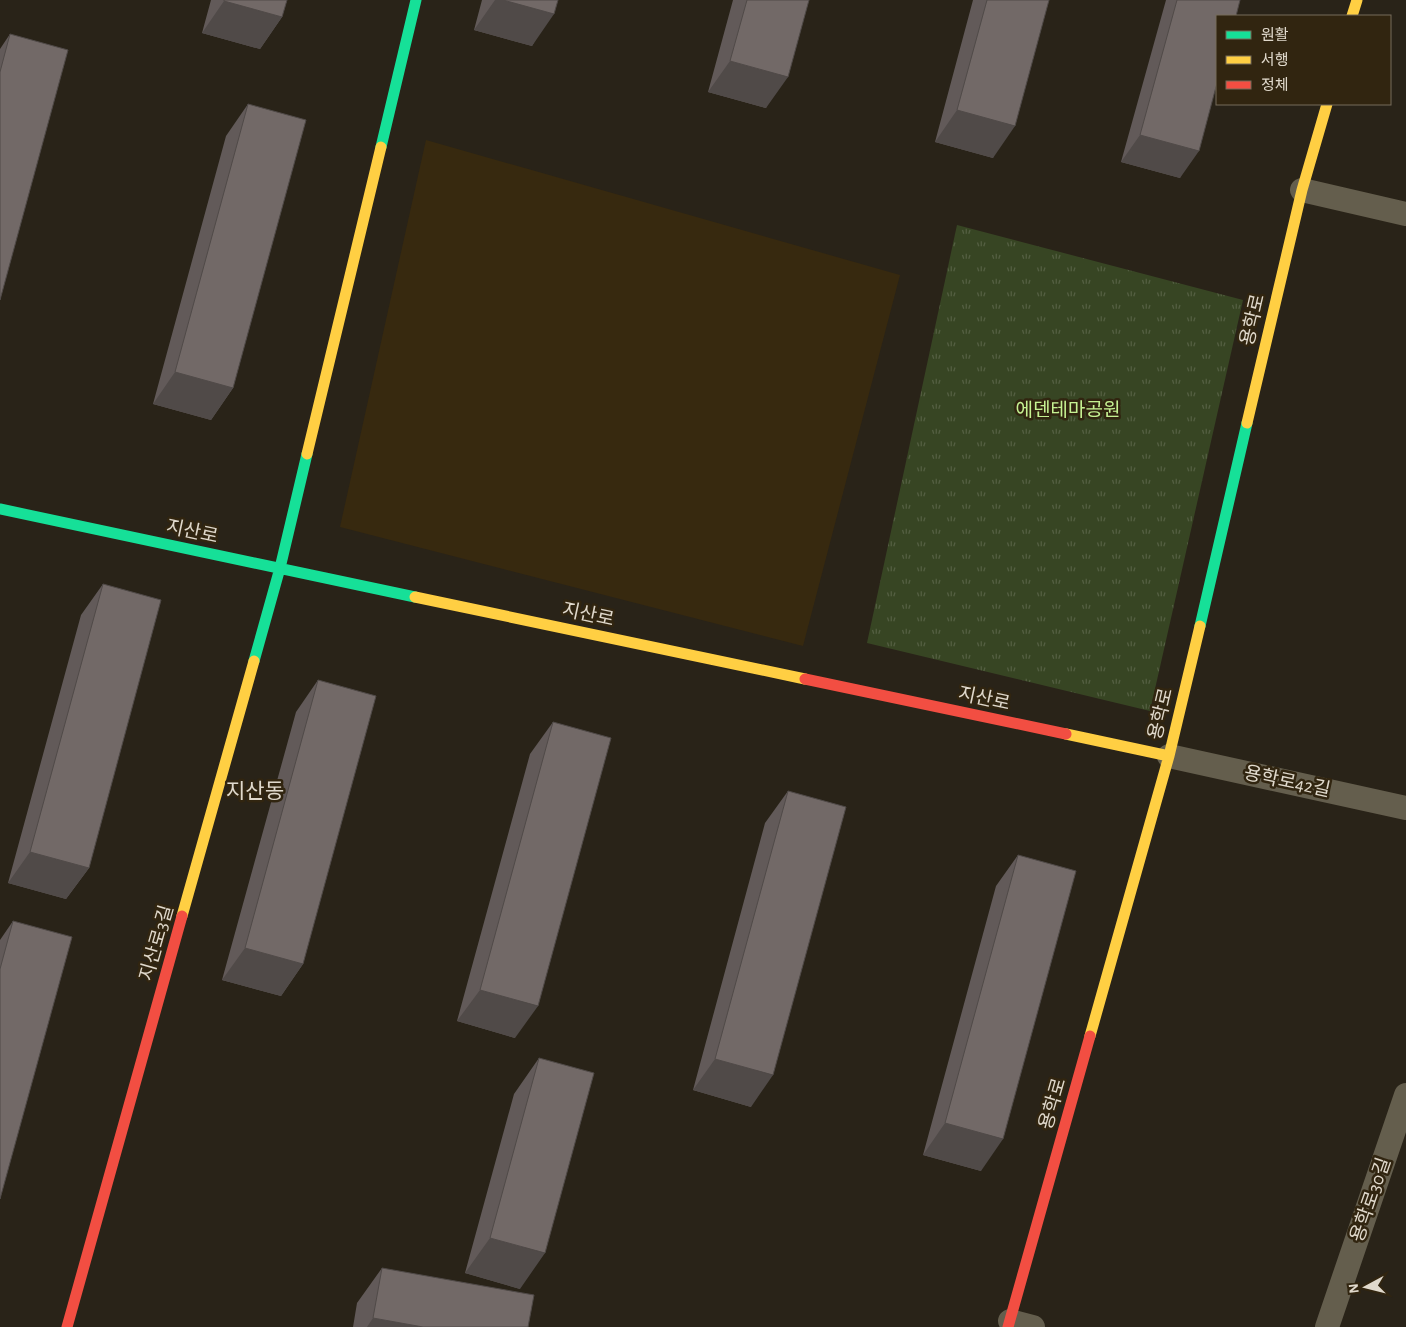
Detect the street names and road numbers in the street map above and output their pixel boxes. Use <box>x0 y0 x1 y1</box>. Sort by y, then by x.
street label: 용학로 <box>1237 292 1268 348</box>
street label: 지산로 <box>164 516 220 547</box>
street label: 지산로 <box>560 599 616 630</box>
street label: 지산로 <box>956 683 1012 714</box>
street label: 용학로 <box>1145 686 1176 742</box>
street label: 용학로42길 <box>1242 763 1332 800</box>
street label: 지산로3길 <box>136 903 177 983</box>
street label: 용학로 <box>1036 1076 1069 1132</box>
street label: 용학로30길 <box>1347 1155 1394 1245</box>

